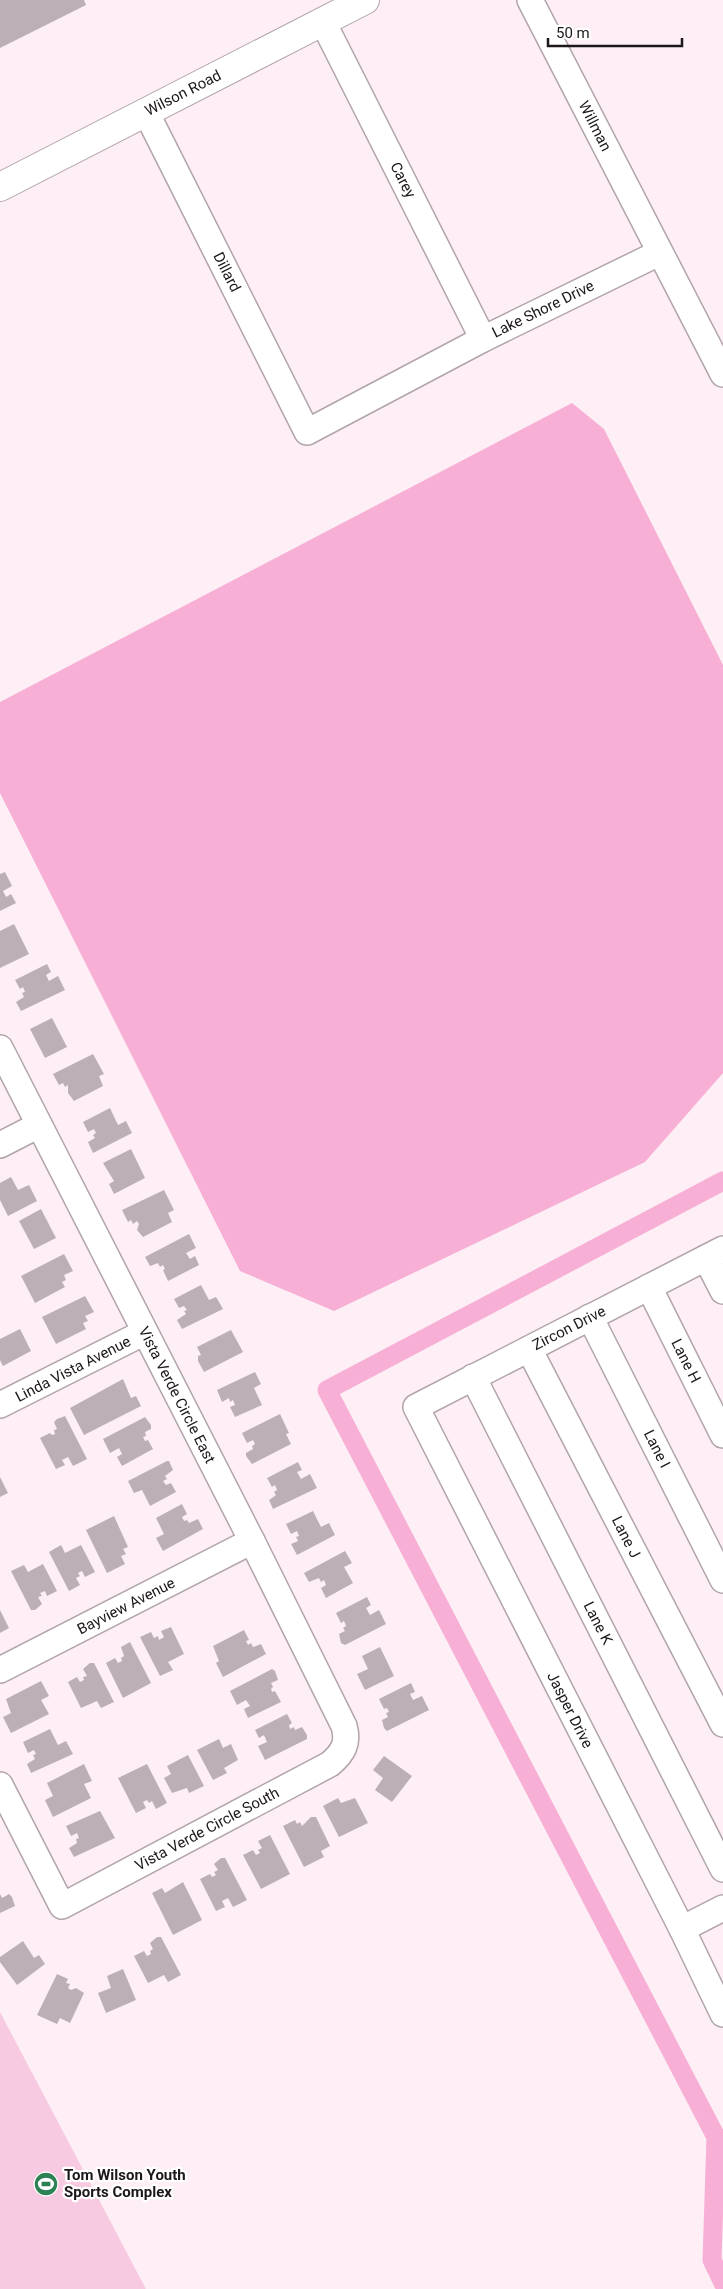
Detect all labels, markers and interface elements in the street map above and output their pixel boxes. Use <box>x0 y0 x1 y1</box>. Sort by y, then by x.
scale bar <box>548 15 682 47</box>
text: 50 m <box>556 24 590 42</box>
street label: Wilson Road <box>142 66 224 120</box>
street label: Willman <box>575 98 615 154</box>
street label: Carey <box>386 159 420 201</box>
street label: Dillard <box>209 249 245 295</box>
street label: Lake Shore Drive <box>489 276 597 342</box>
street label: Zircon Drive <box>529 1302 609 1354</box>
street label: Vista Verde Circle East <box>135 1324 219 1466</box>
street label: Linda Vista Avenue <box>12 1332 134 1406</box>
street label: Lane H <box>667 1336 705 1386</box>
street label: Lane I <box>640 1427 674 1471</box>
street label: Lane J <box>608 1513 644 1561</box>
street label: Bayview Avenue <box>74 1574 178 1638</box>
street label: Lane K <box>580 1599 617 1648</box>
street label: Jasper Drive <box>543 1669 597 1751</box>
street label: Vista Verde Circle South <box>132 1783 282 1875</box>
place label: Tom Wilson Youth Sports Complex <box>64 2166 186 2201</box>
sports icon: Tom Wilson Youth Sports Complex <box>33 2171 59 2197</box>

